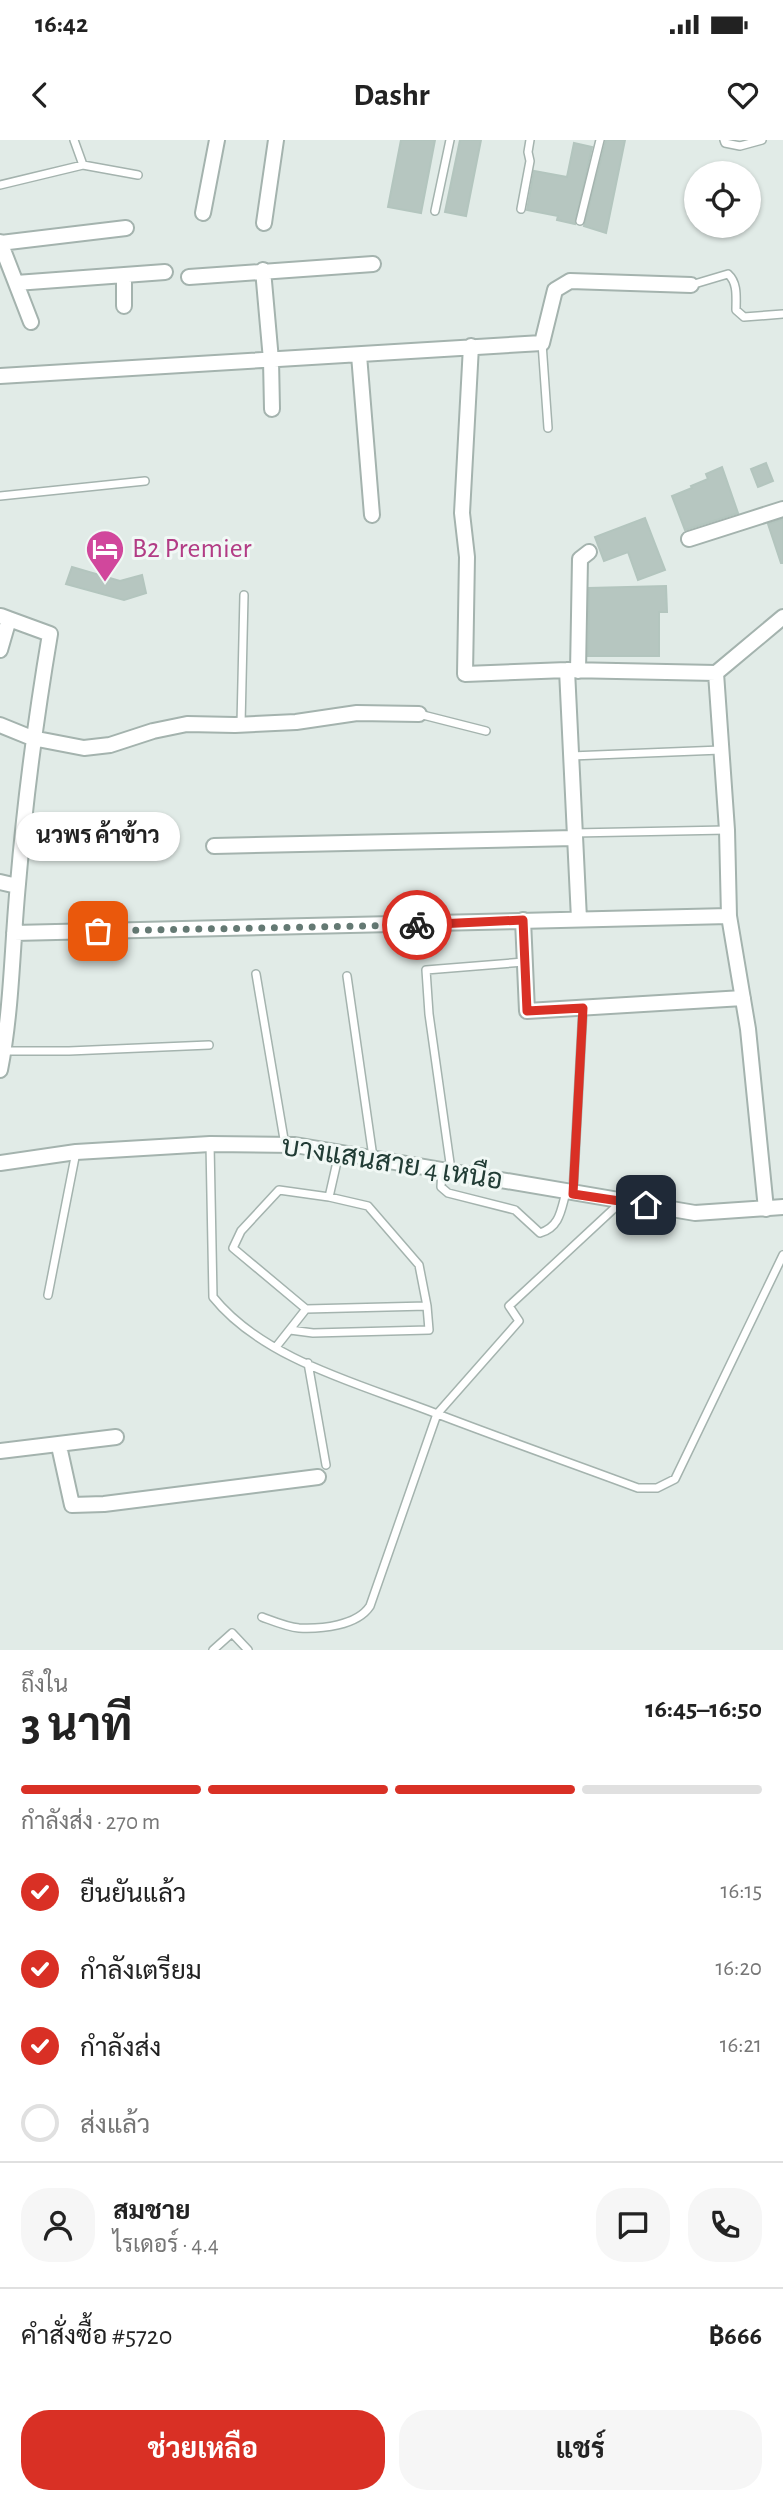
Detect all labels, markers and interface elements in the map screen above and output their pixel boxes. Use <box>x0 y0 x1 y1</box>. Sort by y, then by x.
text: 16:42 <box>35 11 88 37</box>
icon: back <box>21 76 59 114</box>
icon: heart <box>724 76 762 114</box>
text: Dashr <box>353 79 430 111</box>
map controls <box>684 161 761 238</box>
button: locate <box>684 161 761 238</box>
hotel icon: B2 Premier <box>84 528 126 583</box>
place label: B2 Premier <box>132 535 252 563</box>
callout: นวพร ค้าข้าว <box>16 812 180 861</box>
text: นวพร ค้าข้าว <box>36 825 160 848</box>
courier <box>382 890 452 960</box>
pin <box>68 901 128 961</box>
icon: bike <box>398 906 436 944</box>
icon: bag <box>79 912 117 950</box>
street label: บางแสนสาย 4 เหนือ <box>279 1127 506 1195</box>
pin <box>616 1175 676 1235</box>
icon: home <box>627 1186 665 1224</box>
text: ถึงใน <box>21 1674 68 1697</box>
text: 16:45–16:50 <box>645 1696 762 1722</box>
text: 3 นาที <box>21 1703 132 1749</box>
text: กำลังส่ง · 270 m <box>21 1811 160 1834</box>
icon: check <box>21 1873 59 1911</box>
text: 16:15 <box>720 1880 762 1903</box>
text: ยืนยันแล้ว <box>80 1881 186 1907</box>
icon: check <box>21 1950 59 1988</box>
text: 16:20 <box>715 1957 762 1980</box>
text: กำลังเตรียม <box>80 1958 202 1984</box>
icon: check <box>21 2027 59 2065</box>
text: 16:21 <box>720 2034 762 2057</box>
text: กำลังส่ง <box>80 2035 161 2061</box>
text: ส่งแล้ว <box>80 2112 150 2138</box>
button: person <box>21 2188 95 2262</box>
button: chat <box>596 2188 670 2262</box>
button: phone <box>688 2188 762 2262</box>
text: สมชาย <box>113 2198 190 2224</box>
text: ไรเดอร์ · 4.4 <box>113 2234 219 2257</box>
text: คำสั่งซื้อ #5720 <box>21 2323 172 2349</box>
text: ฿666 <box>709 2323 762 2349</box>
button: ช่วยเหลือ <box>21 2410 385 2490</box>
button: แชร์ <box>399 2410 762 2490</box>

